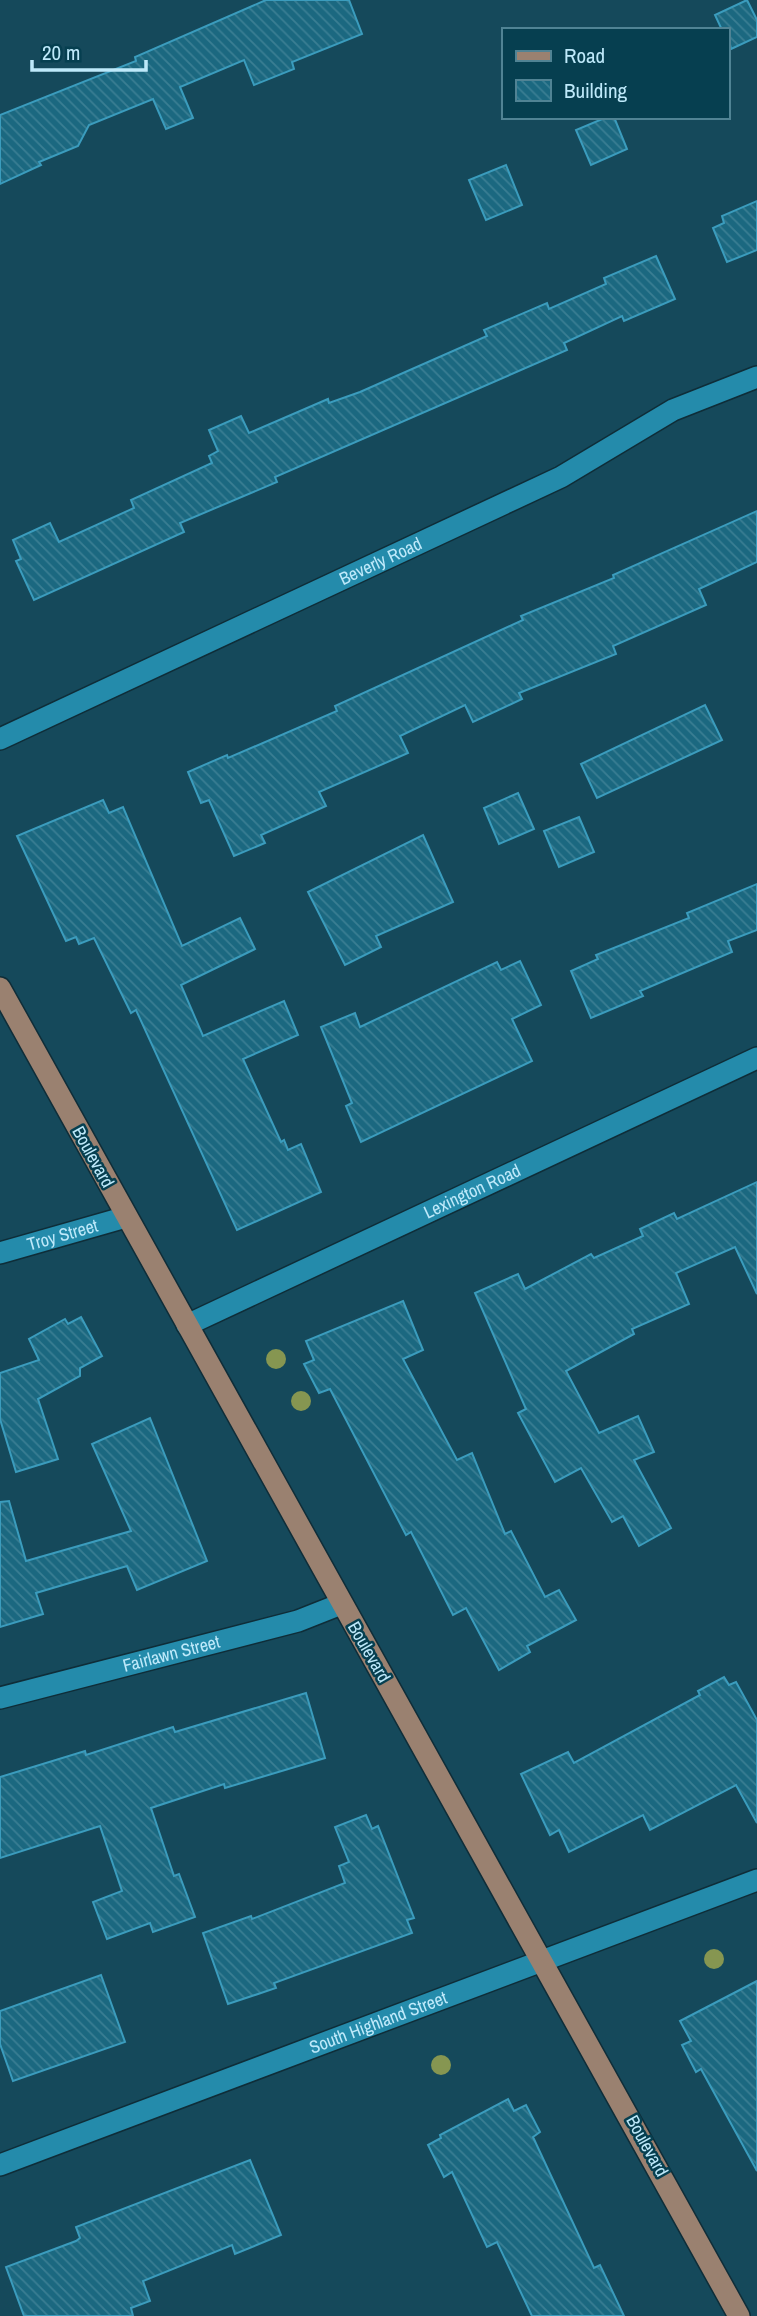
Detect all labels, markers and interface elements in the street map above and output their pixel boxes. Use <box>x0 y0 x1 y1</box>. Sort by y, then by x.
scale bar <box>32 28 145 72</box>
legend <box>502 28 729 119</box>
text: 20 m <box>42 38 80 67</box>
text: Road <box>564 41 605 70</box>
text: Building <box>564 76 628 105</box>
street label: Beverly Road <box>335 531 426 591</box>
street label: Boulevard <box>66 1122 120 1192</box>
street label: Lexington Road <box>419 1157 525 1224</box>
street label: Troy Street <box>24 1213 101 1257</box>
street label: Boulevard <box>342 1617 397 1687</box>
street label: Fairlawn Street <box>120 1629 223 1678</box>
street label: South Highland Street <box>305 1985 450 2060</box>
street label: Boulevard <box>620 2111 674 2181</box>

